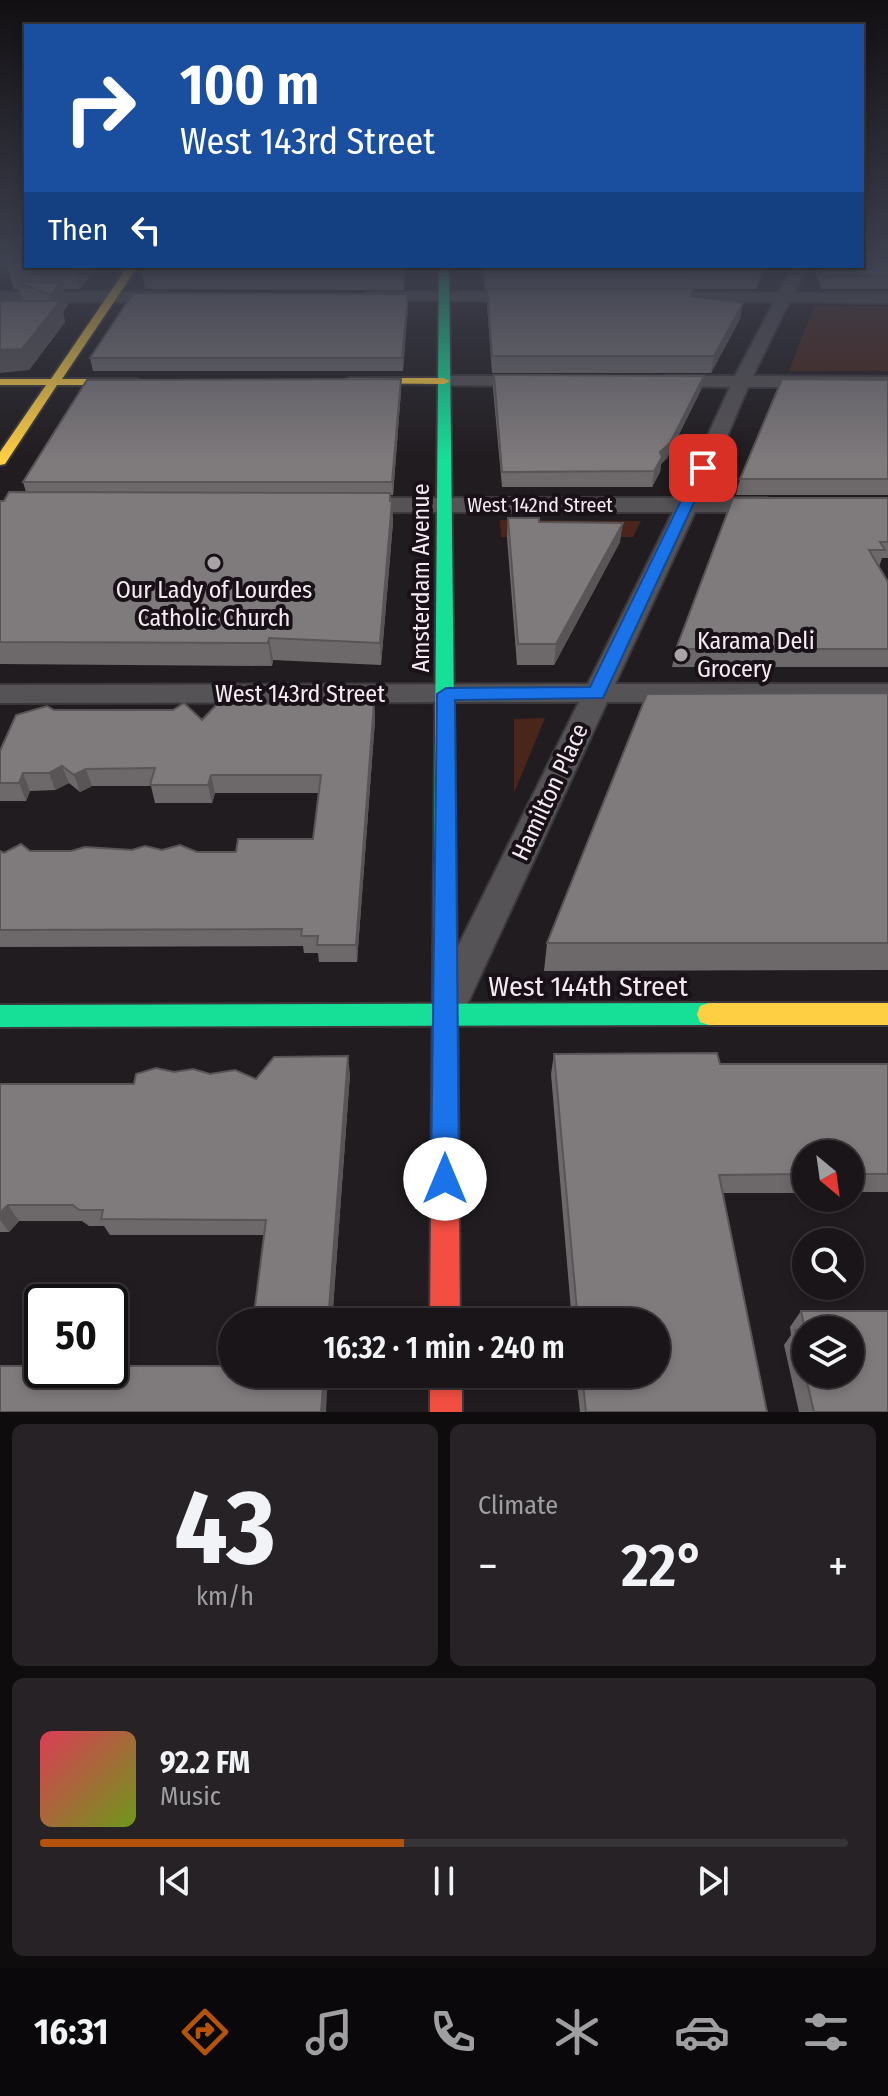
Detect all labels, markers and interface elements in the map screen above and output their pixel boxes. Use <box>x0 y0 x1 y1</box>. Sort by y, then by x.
text: 100 m <box>180 52 319 119</box>
icon: right <box>48 56 152 160</box>
text: West 143rd Street <box>180 120 435 164</box>
icon: left <box>124 208 168 252</box>
text: Then <box>48 212 108 248</box>
pin <box>669 434 737 502</box>
icon: arrive <box>681 446 725 490</box>
street label: Amsterdam Avenue <box>407 483 435 673</box>
street label: West 142nd Street <box>467 493 613 517</box>
marker: Our Lady of Lourdes Catholic Church <box>205 554 223 572</box>
place label: Our Lady of Lourdes Catholic Church <box>116 576 312 632</box>
place label: Karama Deli Grocery <box>697 627 815 683</box>
marker: Karama Deli Grocery <box>672 646 690 664</box>
street label: West 143rd Street <box>215 680 385 708</box>
street label: Hamilton Place <box>506 719 594 865</box>
street label: West 144th Street <box>488 970 689 1003</box>
position arrow <box>403 1137 487 1221</box>
north arrow <box>792 1140 864 1212</box>
map controls <box>792 1140 864 1388</box>
button: search <box>792 1228 864 1300</box>
speed limit sign: 50 <box>24 1284 128 1388</box>
button: layers <box>792 1316 864 1388</box>
text: 16:32 · 1 min · 240 m <box>323 1330 565 1366</box>
text: 43 <box>174 1466 276 1591</box>
text: Climate <box>478 1490 558 1521</box>
text: 22° <box>621 1530 705 1602</box>
text: − <box>478 1540 498 1593</box>
text: + <box>828 1540 848 1593</box>
text: km/h <box>196 1581 254 1612</box>
text: 92.2 FM <box>160 1745 250 1781</box>
text: Music <box>160 1781 221 1812</box>
icon: previous <box>153 1859 197 1903</box>
icon: pause <box>422 1859 466 1903</box>
icon: next <box>691 1859 735 1903</box>
icon: directions <box>177 2004 233 2060</box>
icon: music <box>301 2004 357 2060</box>
icon: phone <box>425 2004 481 2060</box>
icon: climate <box>549 2004 605 2060</box>
icon: car <box>674 2004 730 2060</box>
icon: filters <box>798 2004 854 2060</box>
text: 16:31 <box>34 2010 109 2054</box>

